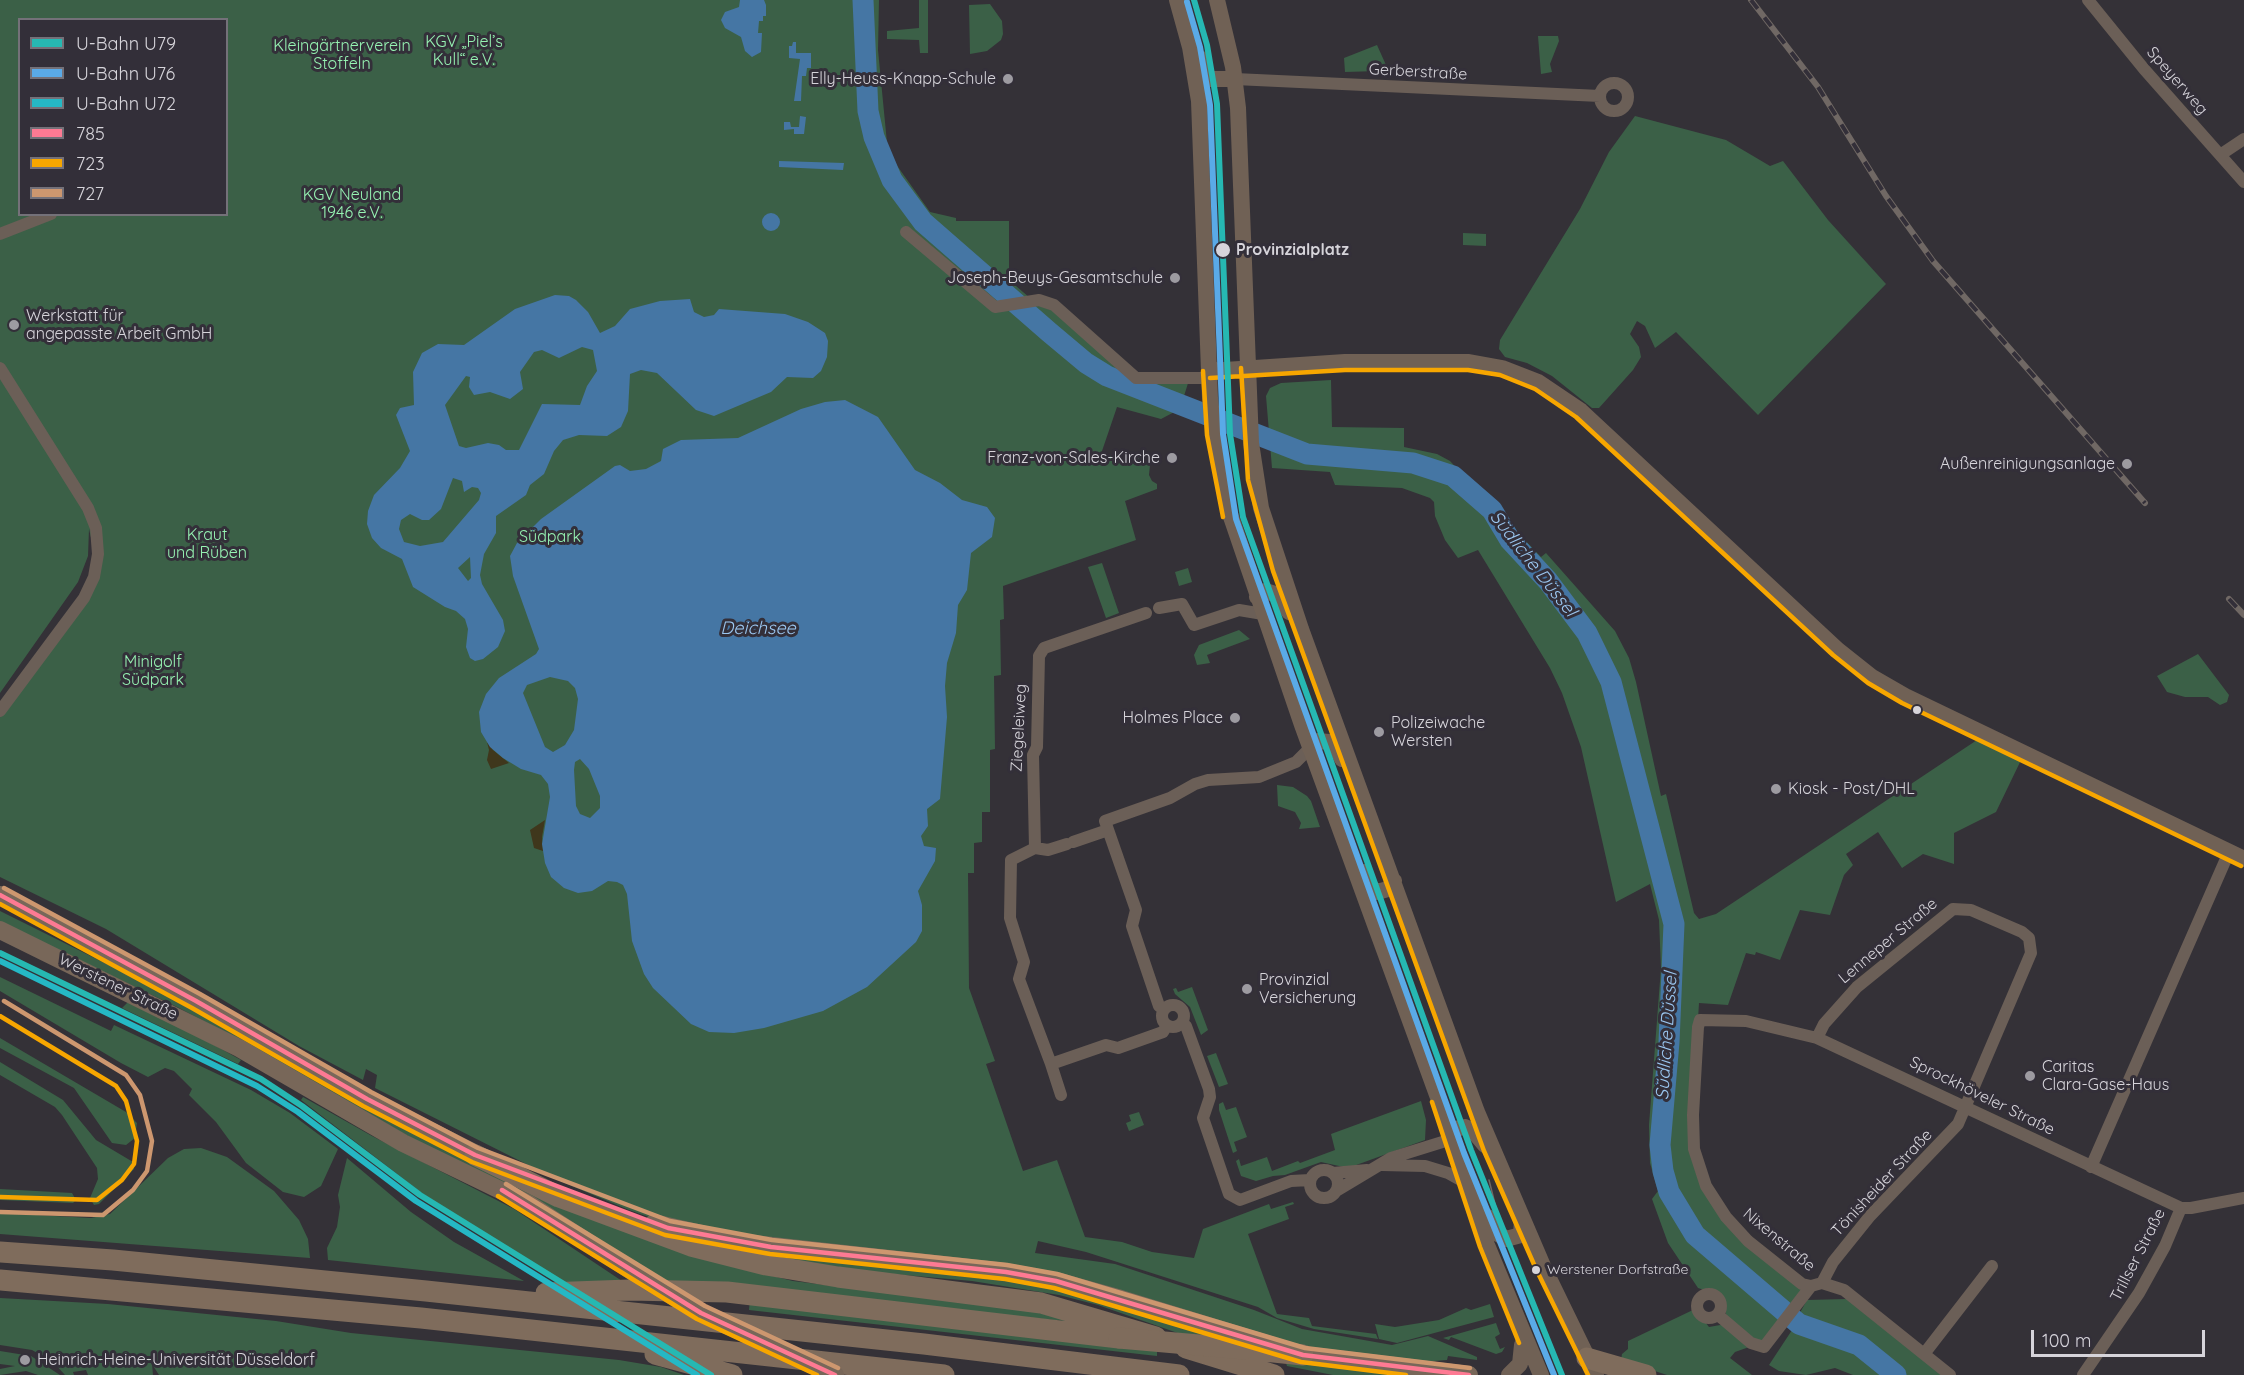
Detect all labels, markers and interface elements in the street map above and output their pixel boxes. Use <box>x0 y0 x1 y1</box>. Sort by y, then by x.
legend <box>18 18 228 216</box>
text: U-Bahn U79 <box>76 32 176 55</box>
park label: KGV „Piel’s Kull“ e.V. <box>425 32 503 70</box>
park label: Kleingärtnerverein Stoffeln <box>273 36 411 74</box>
street label: Speyerweg <box>2142 43 2212 119</box>
street label: Gerberstraße <box>1368 60 1468 84</box>
text: U-Bahn U76 <box>76 62 175 85</box>
place label: Elly-Heuss-Knapp-Schule <box>810 69 996 89</box>
marker: Elly-Heuss-Knapp-Schule <box>1001 72 1015 86</box>
text: U-Bahn U72 <box>76 92 176 115</box>
text: 785 <box>76 122 105 145</box>
text: 723 <box>76 152 105 175</box>
text: 727 <box>76 182 104 205</box>
park label: KGV Neuland 1946 e.V. <box>303 185 401 223</box>
place label: Provinzialplatz <box>1236 240 1349 260</box>
marker: Provinzialplatz <box>1214 241 1232 259</box>
place label: Joseph-Beuys-Gesamtschule <box>947 268 1163 288</box>
marker: Joseph-Beuys-Gesamtschule <box>1168 271 1182 285</box>
place label: Werkstatt für angepasste Arbeit GmbH <box>26 306 212 344</box>
marker: Werkstatt für angepasste Arbeit GmbH <box>7 318 21 332</box>
place label: Franz-von-Sales-Kirche <box>987 448 1160 468</box>
marker: Franz-von-Sales-Kirche <box>1165 451 1179 465</box>
place label: Außenreinigungsanlage <box>1940 454 2115 474</box>
marker: Außenreinigungsanlage <box>2120 457 2134 471</box>
water label: Südliche Düssel <box>1485 507 1581 621</box>
park label: Kraut und Rüben <box>167 525 247 563</box>
park label: Südpark <box>519 527 581 547</box>
water label: Deichsee <box>720 618 796 640</box>
park label: Minigolf Südpark <box>122 652 184 690</box>
street label: Ziegeleiweg <box>1007 683 1031 773</box>
unlabelled marker <box>1911 704 1923 716</box>
place label: Holmes Place <box>1122 708 1223 728</box>
marker: Holmes Place <box>1228 711 1242 725</box>
place label: Polizeiwache Wersten <box>1391 713 1485 751</box>
marker: Polizeiwache Wersten <box>1372 725 1386 739</box>
place label: Kiosk - Post/DHL <box>1788 779 1915 799</box>
marker: Kiosk - Post/DHL <box>1769 782 1783 796</box>
street label: Lenneper Straße <box>1835 894 1941 988</box>
street label: Werstener Straße <box>55 950 181 1024</box>
place label: Provinzial Versicherung <box>1259 970 1356 1008</box>
water label: Südliche Düssel <box>1652 971 1682 1101</box>
marker: Provinzial Versicherung <box>1240 982 1254 996</box>
street label: Sprockhöveler Straße <box>1906 1053 2058 1139</box>
place label: Caritas Clara-Gase-Haus <box>2042 1057 2169 1095</box>
marker: Caritas Clara-Gase-Haus <box>2023 1069 2037 1083</box>
street label: Tönisheider Straße <box>1828 1126 1936 1240</box>
street label: Nixenstraße <box>1739 1204 1819 1276</box>
street label: Trillser Straße <box>2106 1205 2170 1305</box>
place label: Werstener Dorfstraße <box>1547 1262 1688 1278</box>
marker: Werstener Dorfstraße <box>1530 1264 1542 1276</box>
scale bar <box>2034 1318 2208 1356</box>
text: 100 m <box>2042 1329 2091 1352</box>
place label: Heinrich-Heine-Universität Düsseldorf <box>37 1350 315 1370</box>
marker: Heinrich-Heine-Universität Düsseldorf <box>18 1353 32 1367</box>

